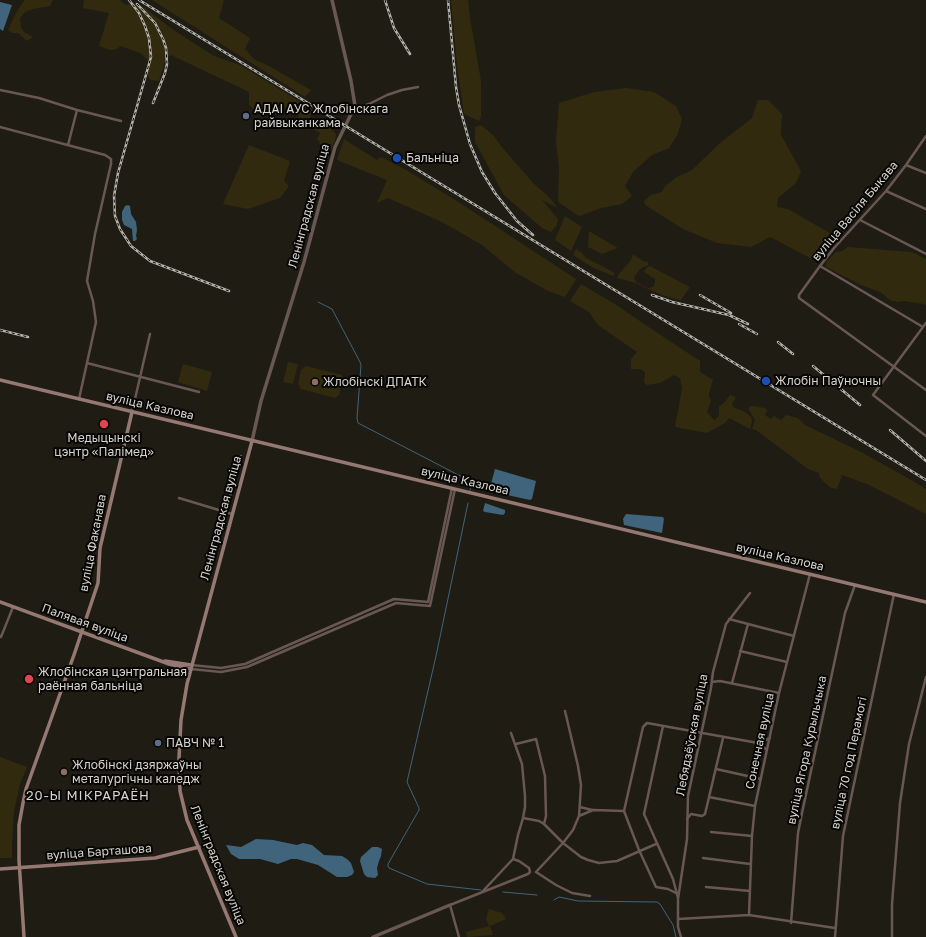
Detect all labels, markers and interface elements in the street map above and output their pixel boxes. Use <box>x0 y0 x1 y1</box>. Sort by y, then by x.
place label: АДАІ АУС Жлобінскага райвыканкама <box>254 102 388 130</box>
marker: АДАІ АУС Жлобінскага райвыканкама <box>241 111 251 121</box>
street label: Ленінградская вуліца <box>285 142 333 270</box>
place label: Бальніца <box>406 151 459 165</box>
marker: Бальніца <box>391 152 403 164</box>
street label: вуліца Васіля Быкава <box>809 158 901 264</box>
place label: Жлобін Паўночны <box>775 374 881 388</box>
place label: Жлобінскі ДПАТК <box>323 375 427 389</box>
marker: Жлобін Паўночны <box>760 375 772 387</box>
marker: Жлобінскі ДПАТК <box>310 377 320 387</box>
street label: вуліца Казлова <box>105 389 195 423</box>
marker: Медыцынскі цэнтр «Палімед» <box>98 418 110 430</box>
place label: Медыцынскі цэнтр «Палімед» <box>54 431 154 459</box>
street label: Ленінградская вуліца <box>197 454 245 582</box>
street label: вуліца Казлова <box>420 464 510 498</box>
street label: вуліца Факанава <box>76 493 110 593</box>
street label: вуліца Казлова <box>735 540 825 574</box>
street label: Палявая вуліца <box>40 601 130 645</box>
place label: Жлобінская цэнтральная раённая бальніца <box>38 665 187 693</box>
marker: Жлобінская цэнтральная раённая бальніца <box>23 673 35 685</box>
street label: Лебядзёўская вуліца <box>673 673 711 797</box>
street label: вуліца Ягора Курыльчыка <box>784 674 830 826</box>
street label: Сонечная вуліца <box>743 692 777 790</box>
street label: вуліца 70 год Перамогі <box>828 696 870 830</box>
place label: ПАВЧ № 1 <box>166 736 224 750</box>
marker: ПАВЧ № 1 <box>153 738 163 748</box>
place label: Жлобінскі дзяржаўны металургічны каледж <box>72 758 202 786</box>
marker: Жлобінскі дзяржаўны металургічны каледж <box>59 767 69 777</box>
district label: 20-Ы МІКРАРАЁН <box>26 788 150 804</box>
street label: Ленінградская вуліца <box>187 803 249 927</box>
street label: вуліца Барташова <box>46 841 152 863</box>

